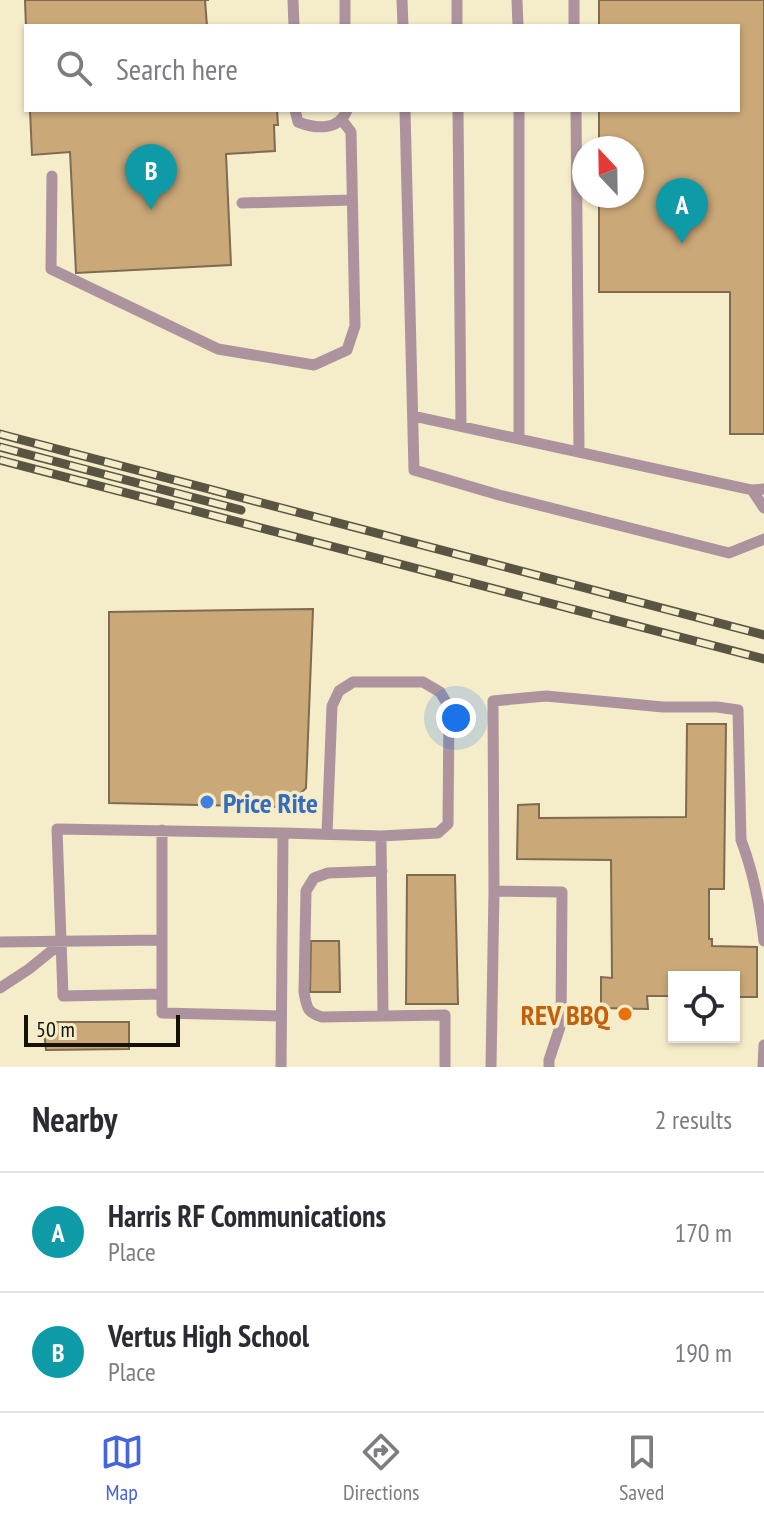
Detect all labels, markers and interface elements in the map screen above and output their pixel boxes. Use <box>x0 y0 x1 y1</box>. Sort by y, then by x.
search box <box>24 24 740 112</box>
icon: search <box>52 46 96 90</box>
text: Search here <box>116 49 238 88</box>
north arrow <box>572 136 644 208</box>
pin: B <box>125 144 177 210</box>
pin: A <box>656 178 708 244</box>
your location <box>436 698 476 738</box>
place label: Price Rite <box>223 784 318 821</box>
marker: Price Rite <box>198 793 216 811</box>
map controls <box>668 971 740 1043</box>
button: locate <box>668 971 740 1043</box>
place label: REV BBQ <box>521 996 611 1033</box>
marker: REV BBQ <box>616 1005 634 1023</box>
scale bar <box>24 1011 180 1047</box>
text: 50 m <box>36 1015 75 1043</box>
text: Nearby <box>32 1097 117 1141</box>
text: 2 results <box>655 1103 732 1136</box>
text: Harris RF Communications <box>108 1196 386 1235</box>
text: A <box>51 1216 65 1249</box>
text: 170 m <box>674 1216 732 1249</box>
text: Place <box>108 1235 156 1268</box>
text: Vertus High School <box>108 1316 309 1355</box>
text: B <box>52 1336 64 1369</box>
text: 190 m <box>674 1336 732 1369</box>
text: Place <box>108 1355 156 1388</box>
tab: Map <box>100 1430 144 1506</box>
tab: Directions <box>343 1430 420 1506</box>
tab: Saved <box>619 1430 664 1506</box>

